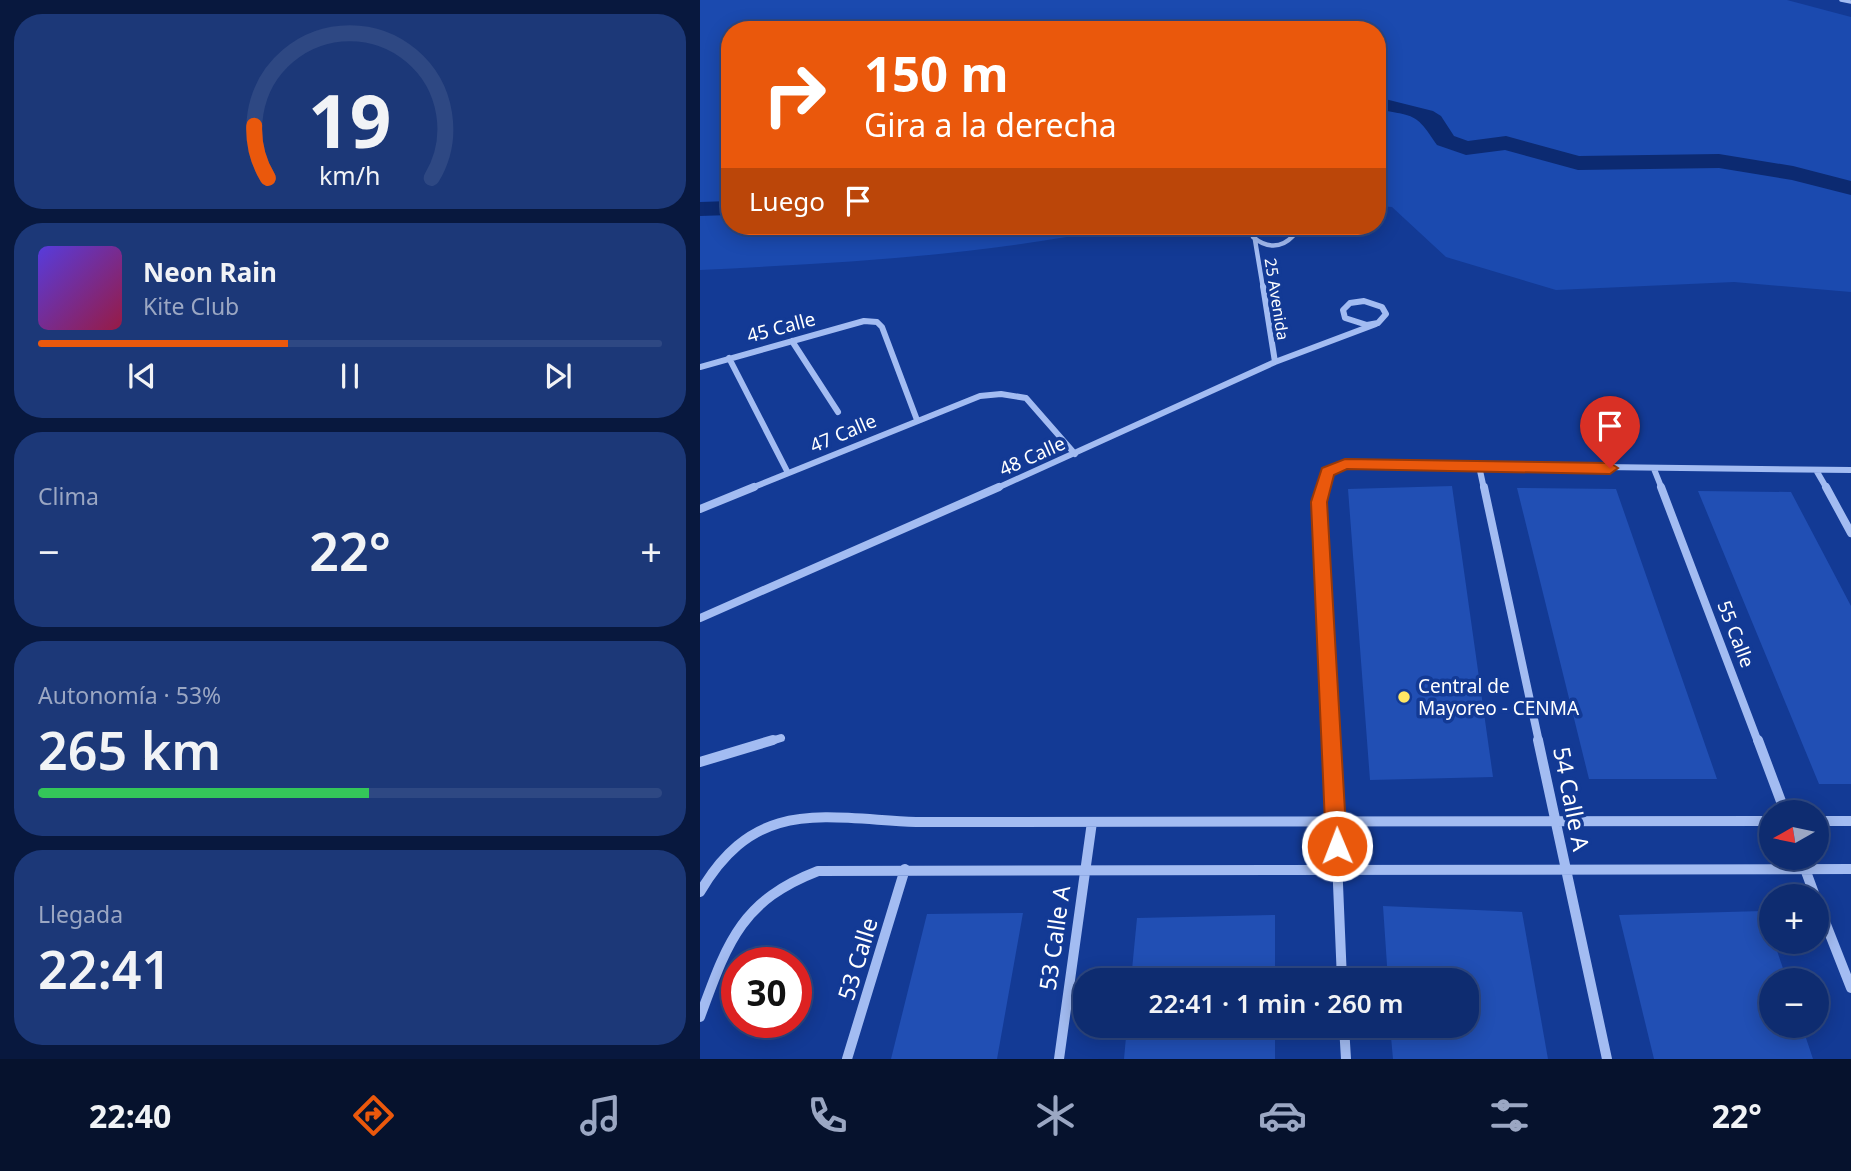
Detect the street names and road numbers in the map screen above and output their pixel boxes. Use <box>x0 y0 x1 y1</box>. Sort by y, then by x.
street label: 25 Avenida <box>1260 256 1294 342</box>
street label: 45 Calle <box>744 305 818 349</box>
street label: 47 Calle <box>806 407 880 459</box>
street label: 48 Calle <box>995 430 1069 482</box>
street label: 55 Calle <box>1711 597 1761 671</box>
street label: 54 Calle A <box>1546 744 1598 854</box>
street label: 53 Calle A <box>1031 883 1077 992</box>
street label: 53 Calle <box>829 914 885 1004</box>

